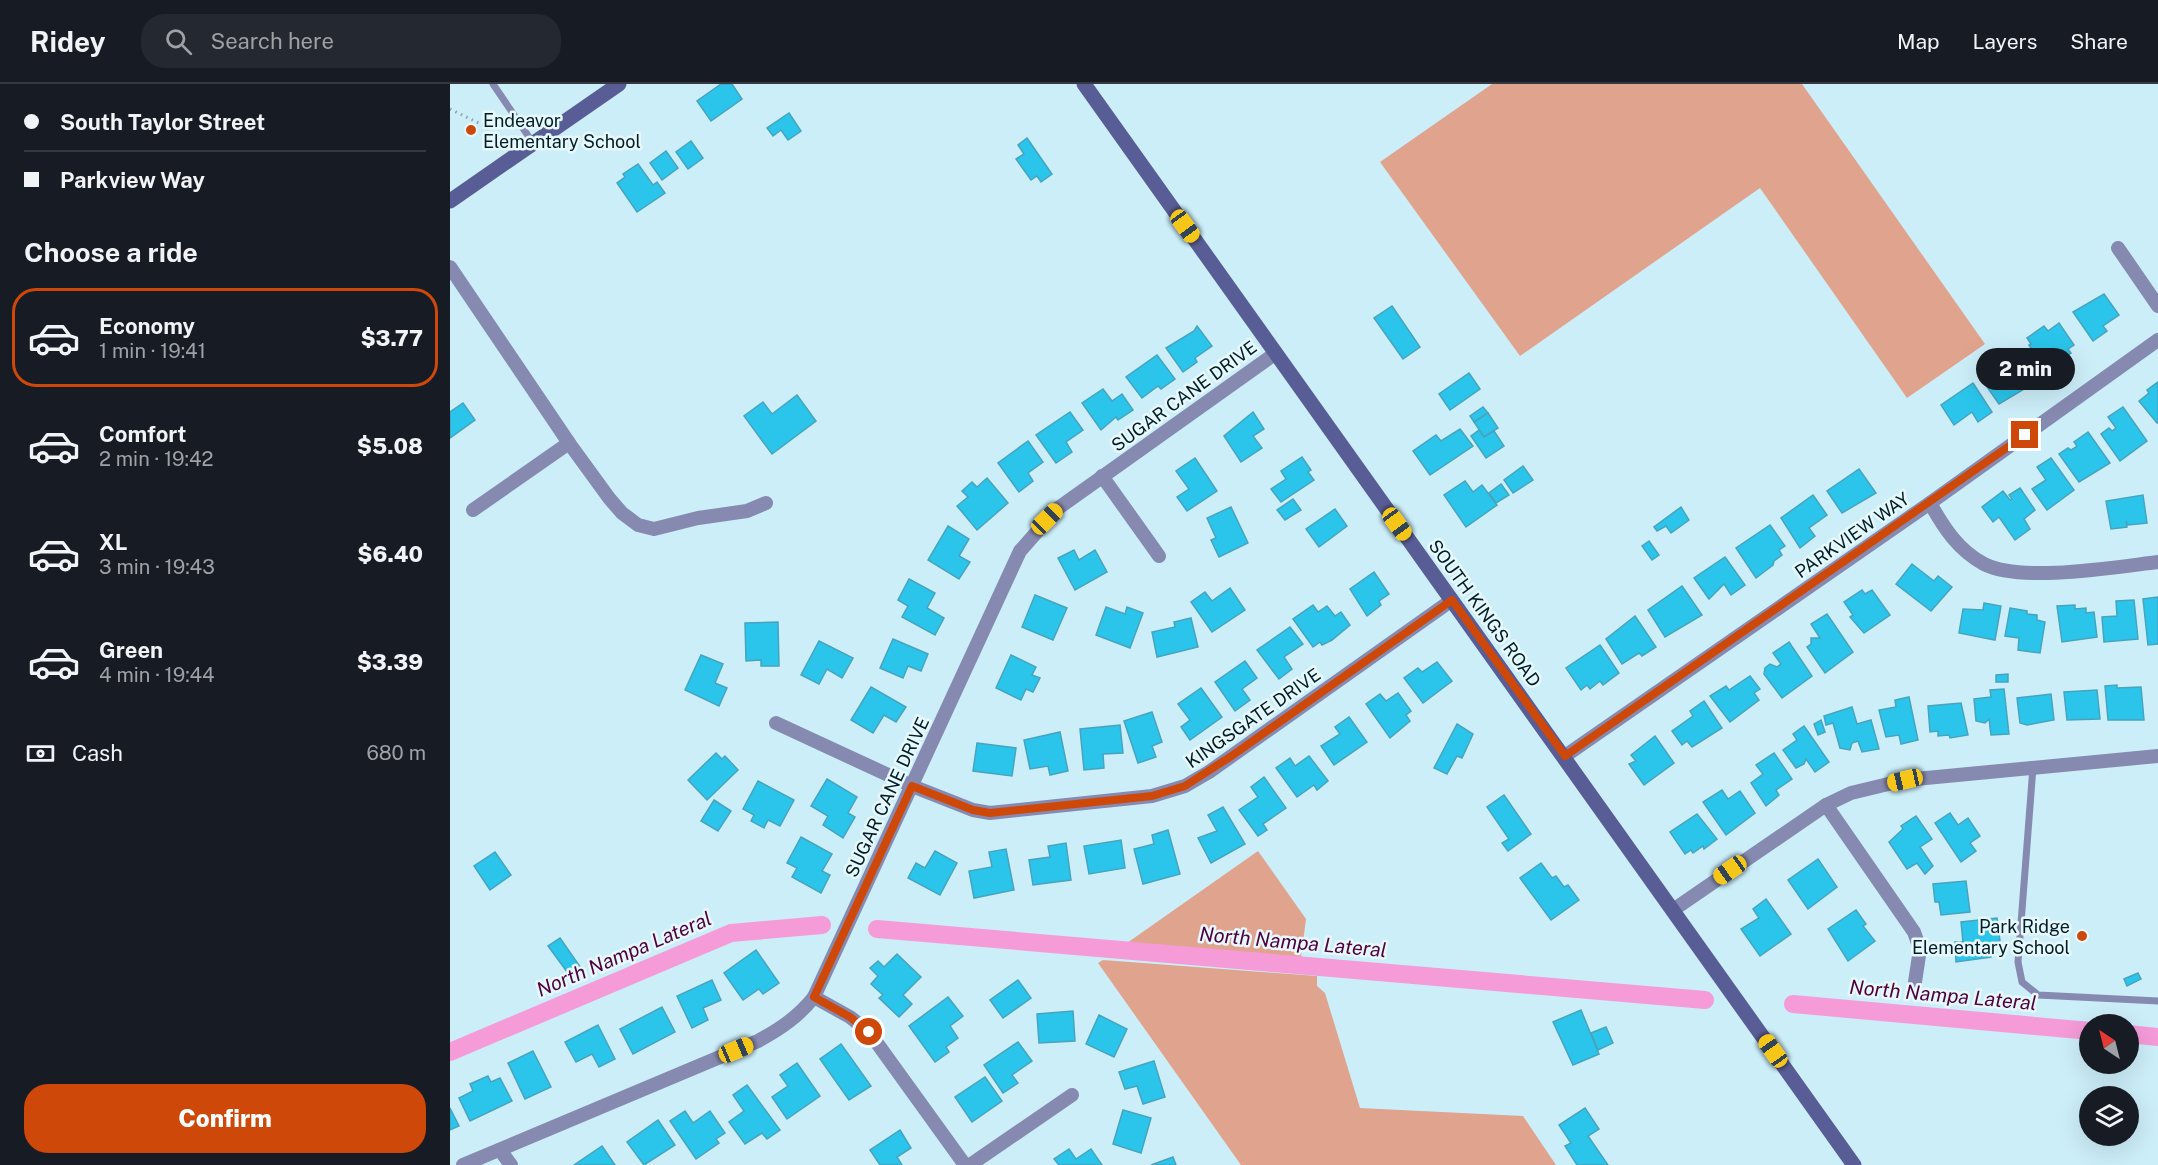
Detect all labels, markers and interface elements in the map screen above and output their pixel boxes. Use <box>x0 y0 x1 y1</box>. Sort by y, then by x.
search box <box>141 14 561 68</box>
text: Ridey <box>30 25 105 58</box>
icon: search <box>162 25 195 58</box>
text: Search here <box>210 28 334 54</box>
text: Map <box>1897 29 1940 54</box>
text: Layers <box>1973 29 2037 54</box>
text: Share <box>2070 29 2128 54</box>
text: South Taylor Street <box>60 109 265 135</box>
place label: Endeavor Elementary School <box>483 110 641 152</box>
marker: Endeavor Elementary School <box>464 123 478 137</box>
text: Parkview Way <box>60 167 205 193</box>
car <box>1167 206 1203 246</box>
text: Choose a ride <box>24 236 198 268</box>
icon: car <box>27 311 81 365</box>
text: Economy <box>99 313 195 339</box>
text: $3.77 <box>360 325 423 351</box>
street label: SUGAR CANE DRIVE <box>1107 336 1261 456</box>
text: 1 min · 19:41 <box>99 339 206 363</box>
callout: 2 min <box>1976 348 2074 390</box>
text: 2 min <box>1999 357 2052 381</box>
icon: car <box>27 419 81 473</box>
text: Comfort <box>99 421 186 447</box>
route end <box>2011 421 2038 448</box>
text: $5.08 <box>357 433 423 459</box>
text: 2 min · 19:42 <box>99 447 213 471</box>
street label: PARKVIEW WAY <box>1791 488 1913 582</box>
car <box>1028 500 1066 538</box>
car <box>1379 504 1415 544</box>
icon: car <box>27 527 81 581</box>
text: XL <box>99 529 127 555</box>
street label: SOUTH KINGS ROAD <box>1425 535 1545 691</box>
text: $6.40 <box>357 541 423 567</box>
text: 3 min · 19:43 <box>99 555 215 579</box>
icon: car <box>27 635 81 689</box>
text: Green <box>99 637 163 663</box>
text: $3.39 <box>357 649 423 675</box>
text: 4 min · 19:44 <box>99 663 215 687</box>
street label: KINGSGATE DRIVE <box>1182 664 1324 772</box>
street label: SUGAR CANE DRIVE <box>841 714 933 880</box>
icon: cash <box>24 737 57 770</box>
text: Cash <box>72 740 123 766</box>
text: 680 m <box>366 741 426 765</box>
car <box>1885 767 1925 793</box>
car <box>1710 852 1750 888</box>
water label: North Nampa Lateral <box>533 906 715 1002</box>
place label: Park Ridge Elementary School <box>1912 916 2070 958</box>
water label: North Nampa Lateral <box>1198 922 1388 962</box>
marker: Park Ridge Elementary School <box>2075 929 2089 943</box>
water label: North Nampa Lateral <box>1848 975 2038 1015</box>
north arrow <box>2079 1014 2139 1074</box>
map controls <box>2079 1014 2139 1146</box>
route start <box>855 1018 882 1045</box>
car <box>1755 1031 1791 1071</box>
car <box>716 1035 756 1065</box>
button: Confirm <box>24 1084 426 1153</box>
button: layers <box>2079 1086 2139 1146</box>

